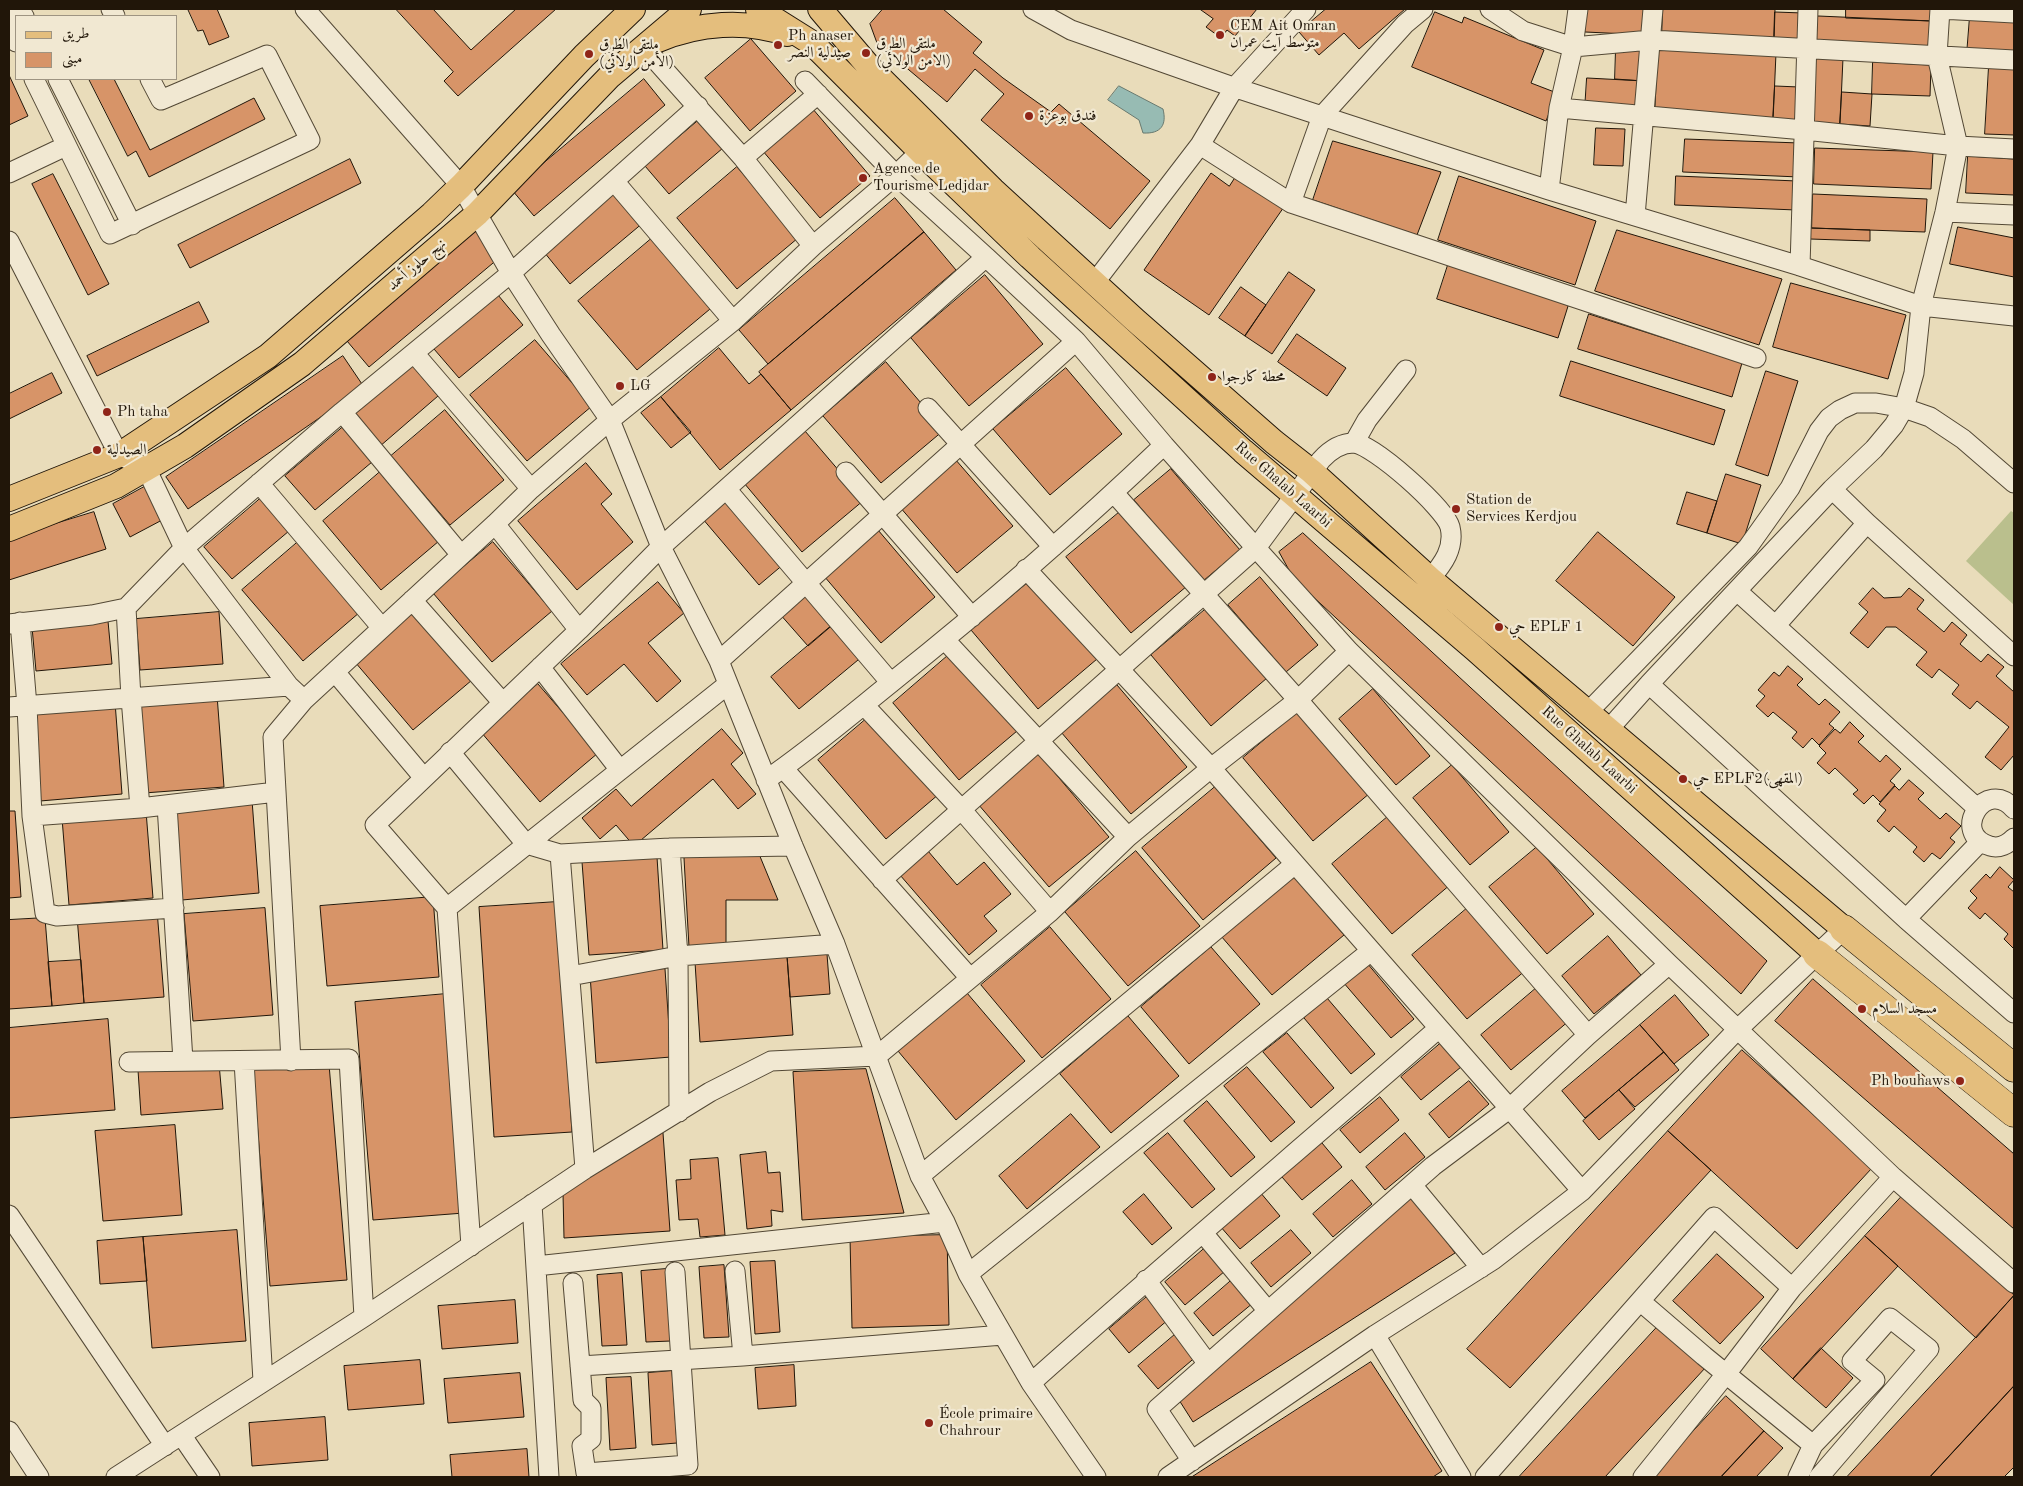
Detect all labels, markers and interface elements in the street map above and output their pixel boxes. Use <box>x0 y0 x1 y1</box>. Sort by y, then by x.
legend <box>15 15 178 80</box>
place label: CEM Ait Omran متوسط آيت عمران <box>1230 17 1336 52</box>
text: طريق <box>62 27 89 42</box>
place label: Ph anaser صيدلية النصر <box>788 27 853 62</box>
marker: CEM Ait Omran متوسط آيت عمران <box>1214 29 1226 41</box>
place label: ملتقى الطرق (الامن الولائي) <box>876 35 951 70</box>
place label: ملتقى الطرق (الأمن الولائي) <box>599 36 674 71</box>
marker: Ph anaser صيدلية النصر <box>772 39 784 51</box>
marker: ملتقى الطرق (الامن الولائي) <box>860 47 872 59</box>
marker: ملتقى الطرق (الأمن الولائي) <box>583 48 595 60</box>
text: مبنى <box>62 52 82 67</box>
place label: فندق بوعزة <box>1039 107 1096 125</box>
marker: فندق بوعزة <box>1023 110 1035 122</box>
place label: Agence de Tourisme Ledjdar <box>873 160 989 195</box>
marker: Agence de Tourisme Ledjdar <box>857 172 869 184</box>
street label: نهج حلوز أحمد <box>384 235 450 295</box>
place label: محطة كارجوا <box>1222 368 1285 386</box>
marker: محطة كارجوا <box>1206 371 1218 383</box>
place label: LG <box>630 377 651 395</box>
marker: LG <box>614 380 626 392</box>
place label: Ph taha <box>117 403 168 421</box>
marker: Ph taha <box>101 406 113 418</box>
street label: Rue Ghalab Laarbi <box>1231 438 1335 532</box>
place label: الصيدلية <box>107 441 146 459</box>
marker: الصيدلية <box>91 444 103 456</box>
place label: Station de Services Kerdjou <box>1466 491 1577 526</box>
marker: Station de Services Kerdjou <box>1450 503 1462 515</box>
place label: حي EPLF 1 <box>1509 618 1583 636</box>
marker: حي EPLF 1 <box>1493 621 1505 633</box>
street label: Rue Ghalab Laarbi <box>1538 702 1640 798</box>
place label: حي EPLF2(المقهى) <box>1693 770 1803 788</box>
marker: حي EPLF2(المقهى) <box>1677 773 1689 785</box>
place label: مسجد السلام <box>1872 1000 1937 1018</box>
marker: مسجد السلام <box>1856 1003 1868 1015</box>
place label: Ph bouhaws <box>1871 1072 1950 1090</box>
marker: Ph bouhaws <box>1954 1075 1966 1087</box>
place label: École primaire Chahrour <box>939 1405 1033 1440</box>
marker: École primaire Chahrour <box>923 1417 935 1429</box>

